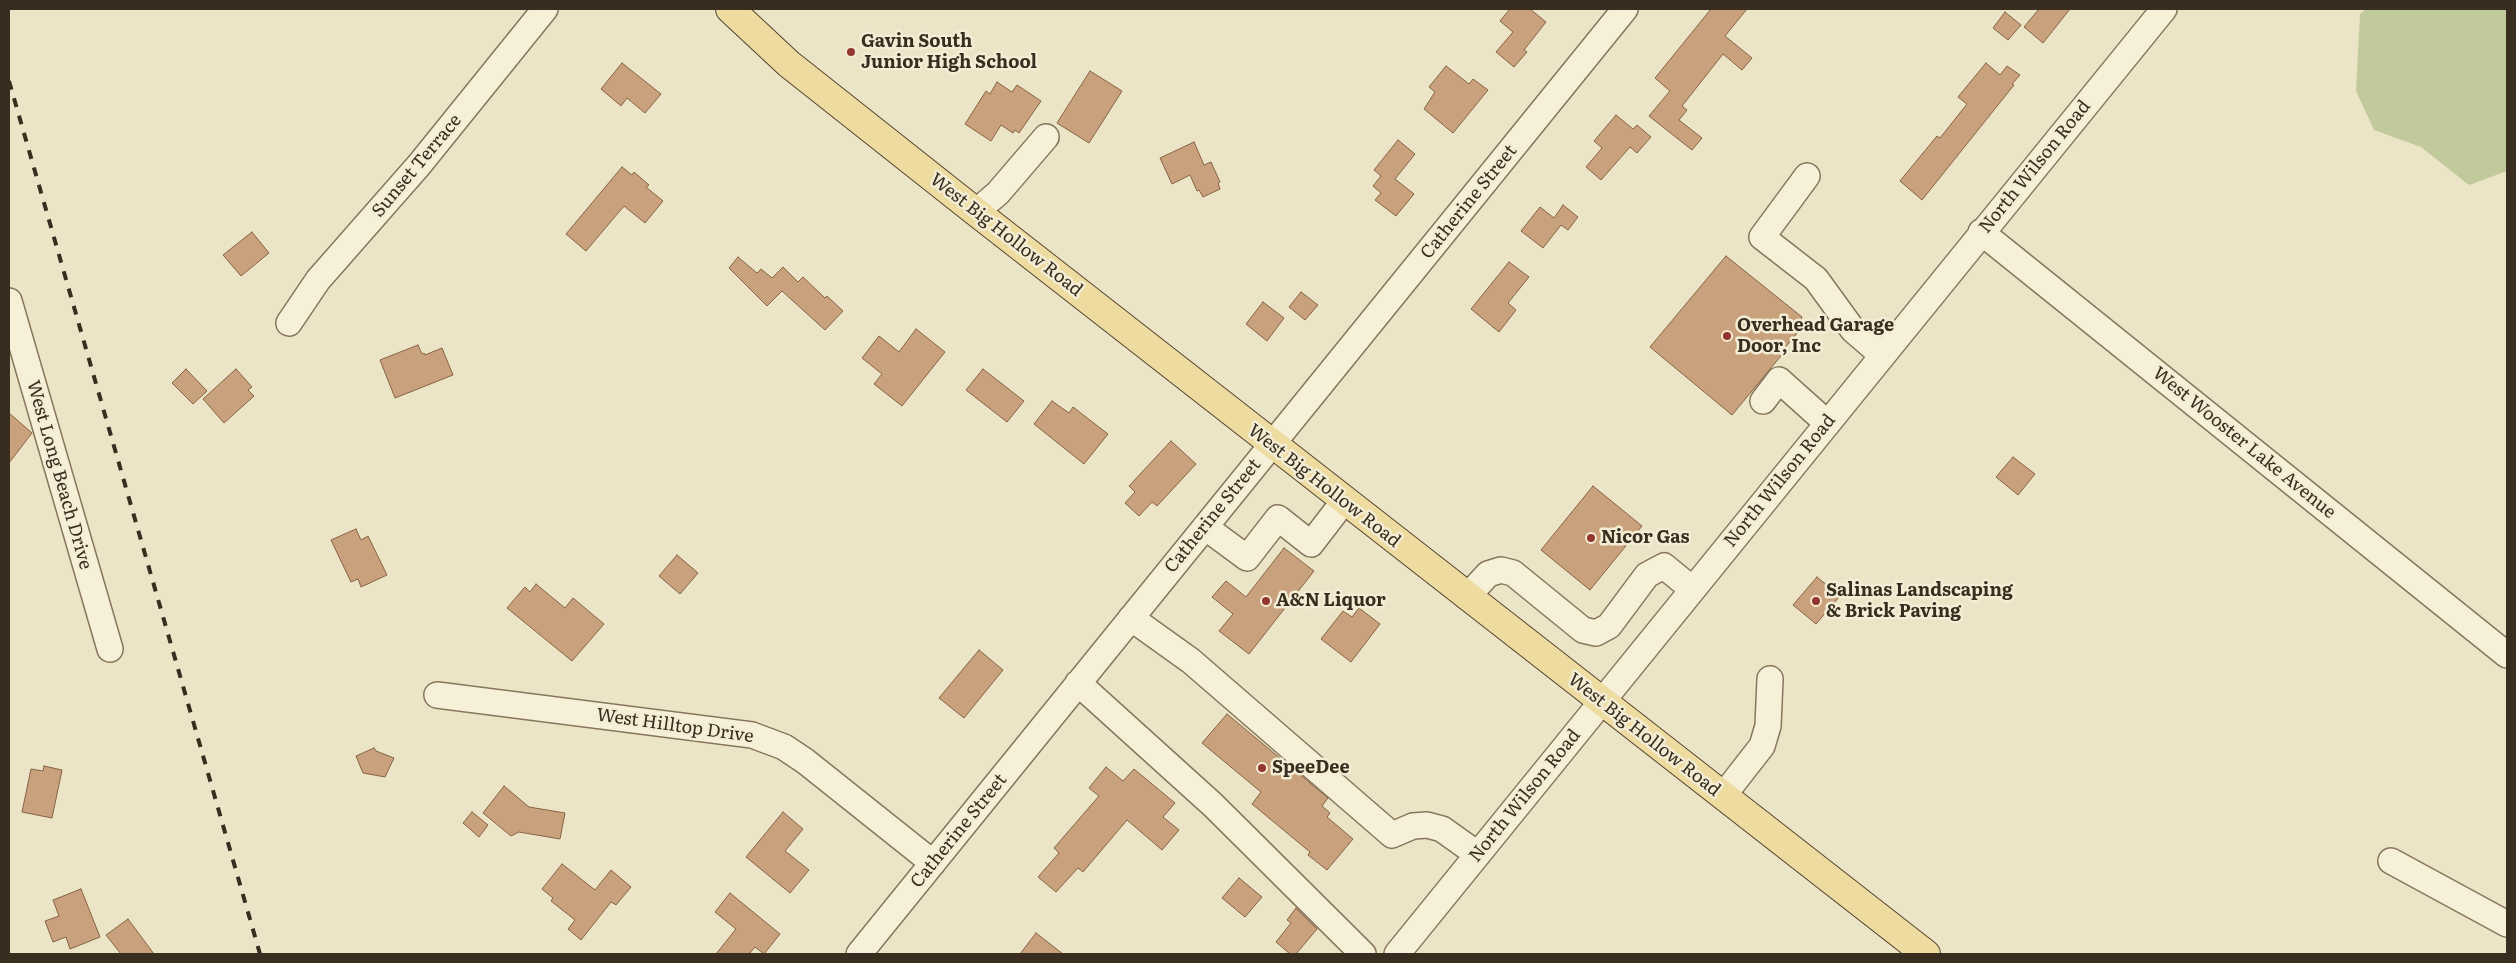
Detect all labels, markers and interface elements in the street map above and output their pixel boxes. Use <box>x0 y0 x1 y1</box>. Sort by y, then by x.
place label: Gavin South Junior High School <box>861 31 1037 74</box>
marker: Gavin South Junior High School <box>845 46 857 58</box>
street label: North Wilson Road <box>1975 96 2095 238</box>
street label: Sunset Terrace <box>368 110 466 222</box>
street label: Catherine Street <box>1416 141 1522 263</box>
street label: West Big Hollow Road <box>925 169 1087 301</box>
place label: Overhead Garage Door, Inc <box>1737 315 1894 358</box>
marker: Overhead Garage Door, Inc <box>1721 330 1733 342</box>
street label: West Wooster Lake Avenue <box>2148 362 2340 524</box>
street label: West Long Beach Drive <box>22 378 96 572</box>
street label: North Wilson Road <box>1720 410 1840 552</box>
street label: West Big Hollow Road <box>1243 420 1405 552</box>
street label: Catherine Street <box>1160 455 1266 577</box>
place label: Nicor Gas <box>1601 527 1689 549</box>
marker: Nicor Gas <box>1585 532 1597 544</box>
place label: Salinas Landscaping & Brick Paving <box>1826 580 2013 622</box>
place label: A&N Liquor <box>1276 590 1386 612</box>
marker: A&N Liquor <box>1260 595 1272 607</box>
marker: Salinas Landscaping & Brick Paving <box>1810 595 1822 607</box>
street label: West Big Hollow Road <box>1563 669 1725 801</box>
street label: West Hilltop Drive <box>595 704 755 748</box>
street label: North Wilson Road <box>1465 725 1585 867</box>
place label: SpeeDee <box>1272 757 1350 779</box>
marker: SpeeDee <box>1256 762 1268 774</box>
street label: Catherine Street <box>906 770 1012 892</box>

